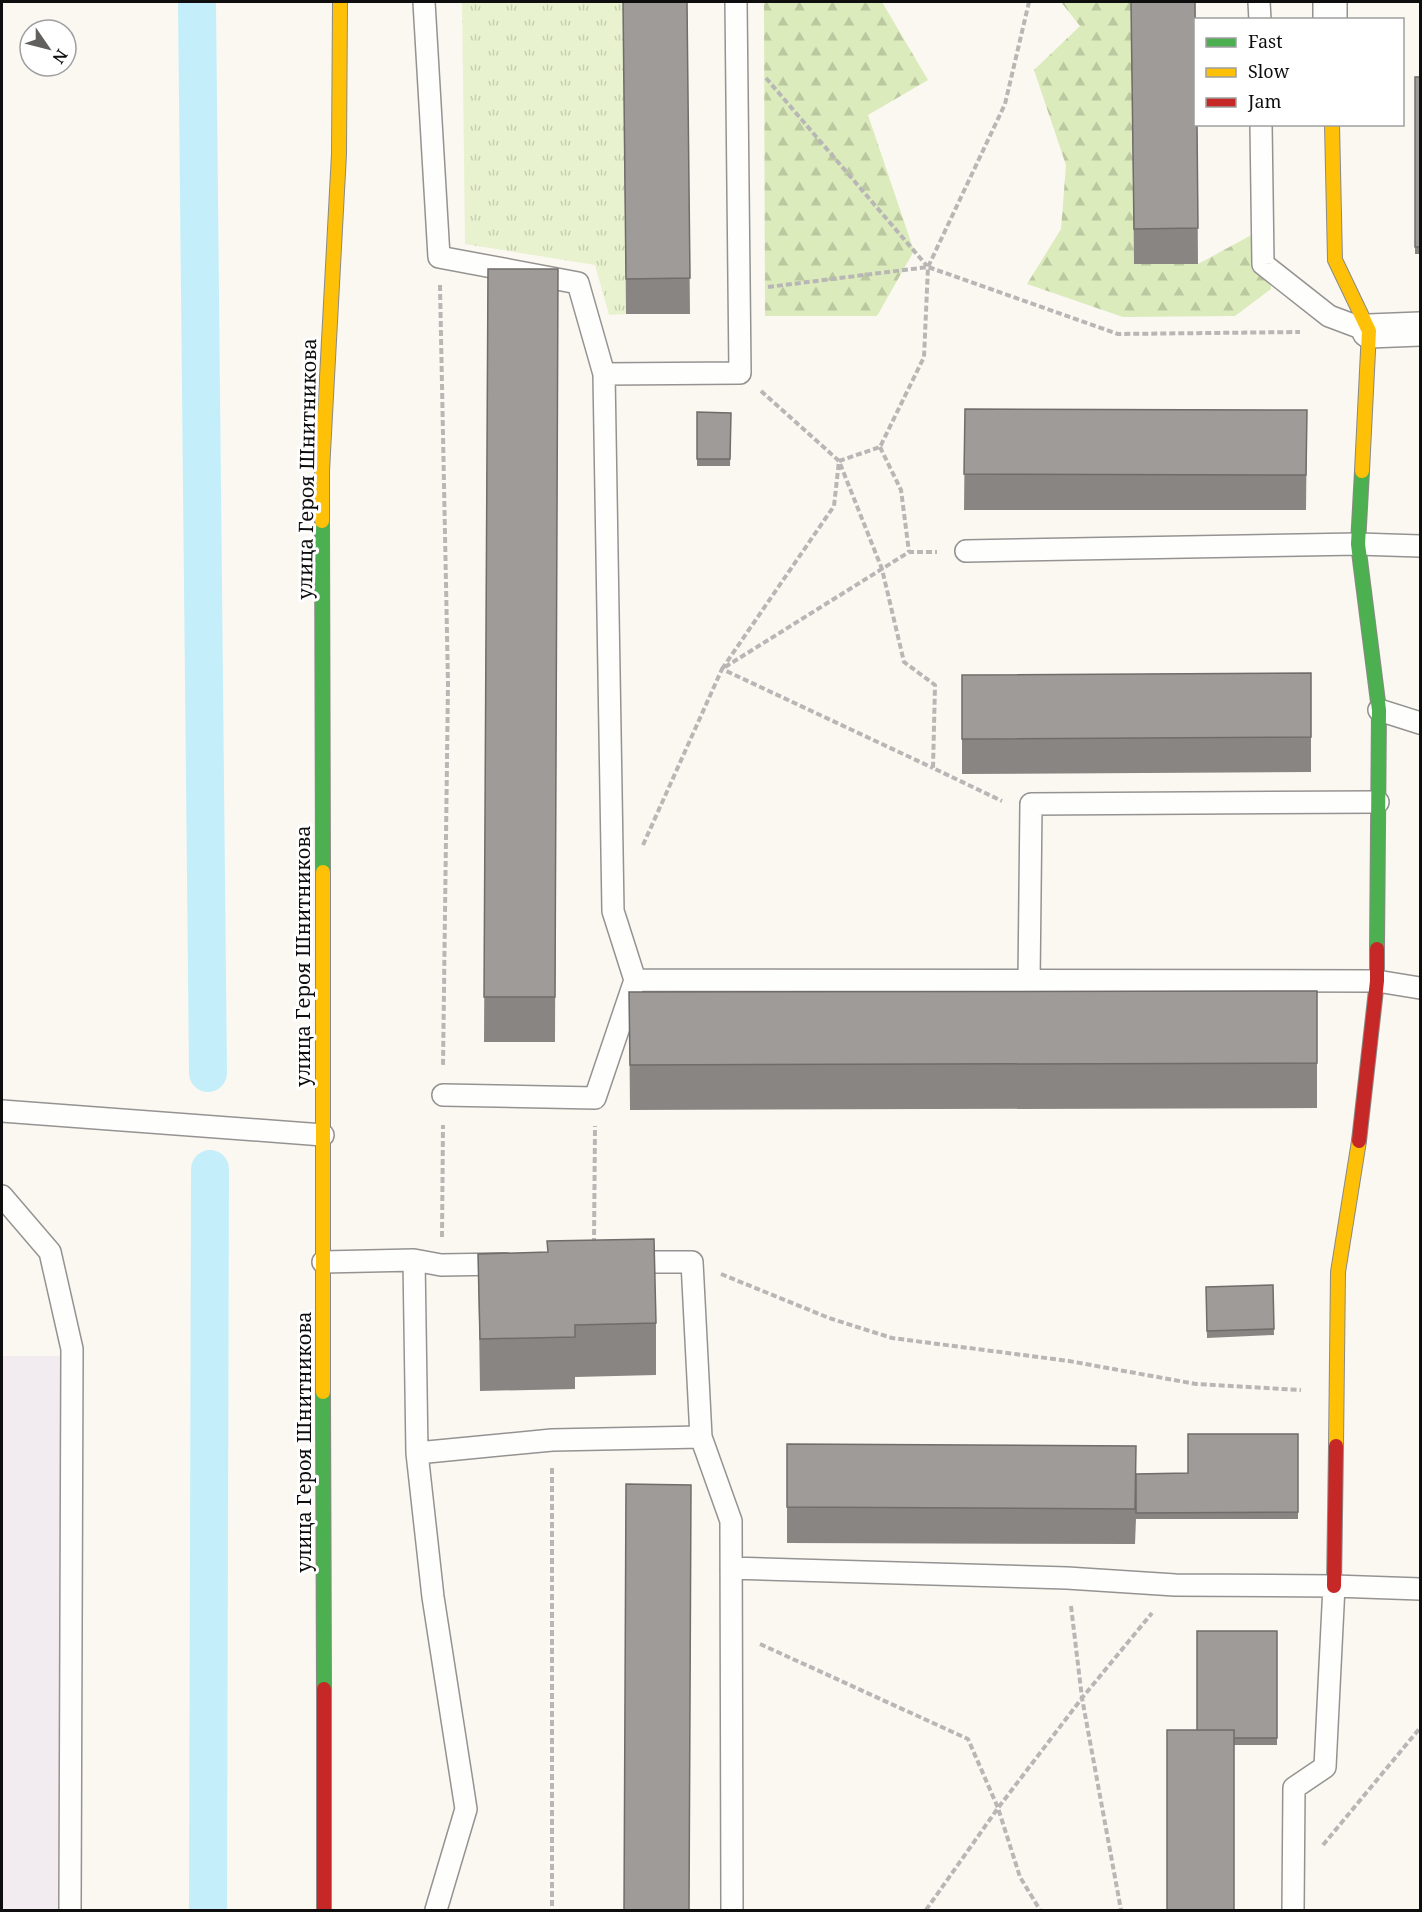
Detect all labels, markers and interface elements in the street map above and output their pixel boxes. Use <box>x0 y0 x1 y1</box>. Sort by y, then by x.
north arrow <box>18 18 78 78</box>
legend <box>1194 18 1404 126</box>
text: Fast <box>1248 29 1283 53</box>
text: N <box>47 45 73 68</box>
text: Slow <box>1248 59 1290 83</box>
text: Jam <box>1247 89 1282 113</box>
street label: улица Героя Шнитникова <box>291 338 322 600</box>
street label: улица Героя Шнитникова <box>289 825 316 1087</box>
street label: улица Героя Шнитникова <box>290 1311 317 1573</box>

